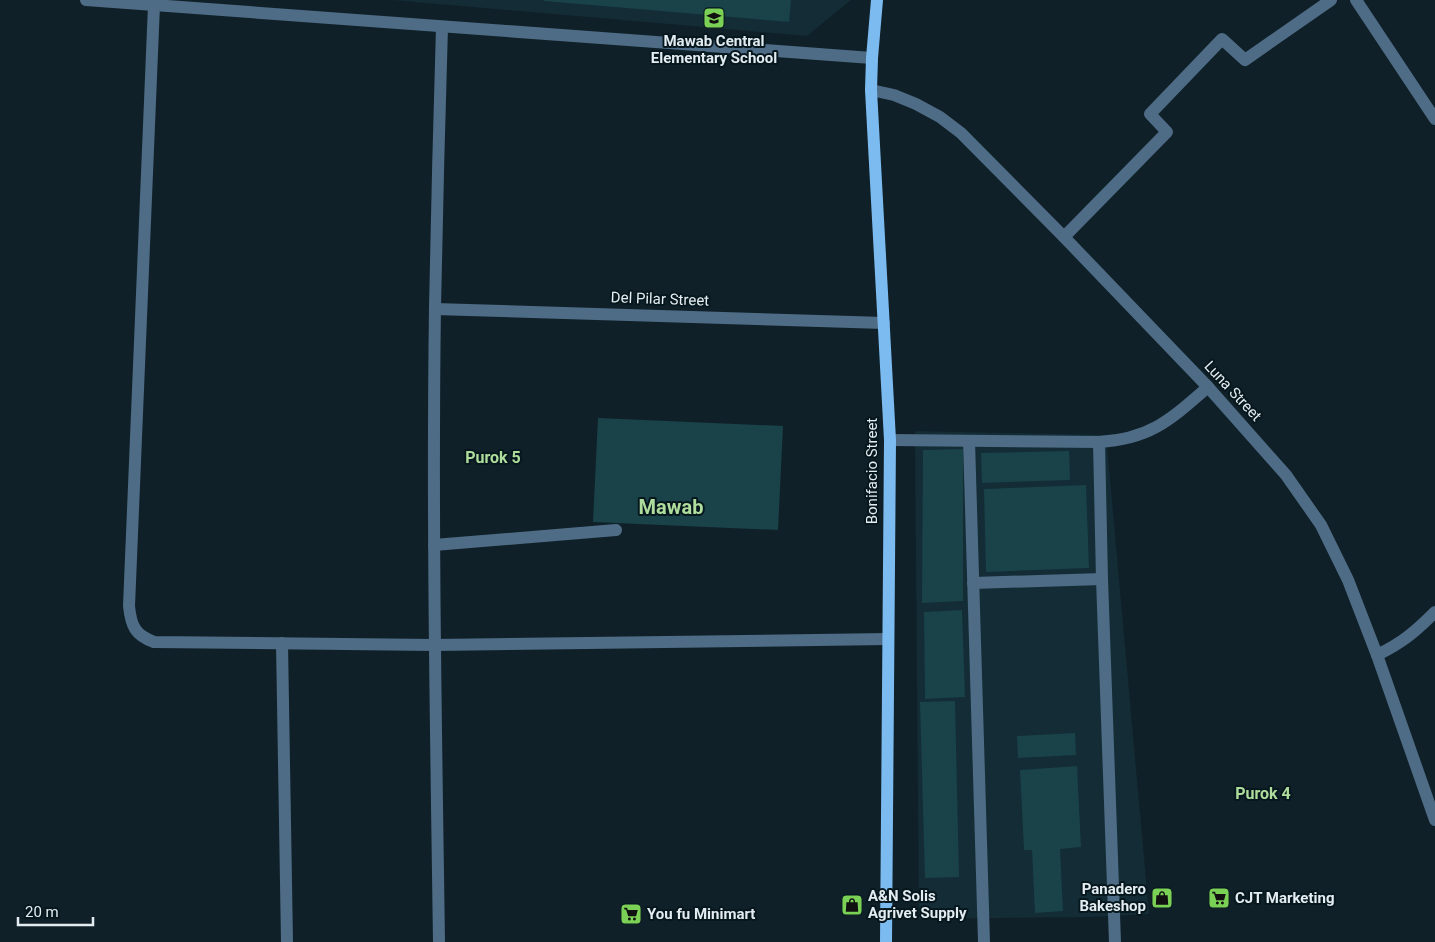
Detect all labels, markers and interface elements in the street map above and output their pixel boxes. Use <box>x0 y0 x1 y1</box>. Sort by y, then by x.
school or university icon: Mawab Central Elementary School <box>702 6 726 30</box>
place label: Mawab Central Elementary School <box>651 32 777 67</box>
street label: Del Pilar Street <box>610 288 710 310</box>
street label: Luna Street <box>1201 357 1265 425</box>
street label: Bonifacio Street <box>863 418 881 524</box>
district label: Purok 5 <box>465 448 521 467</box>
district label: Mawab <box>639 495 703 519</box>
district label: Purok 4 <box>1235 784 1291 803</box>
place label: Panadero Bakeshop <box>1079 880 1146 915</box>
shop icon: Panadero Bakeshop <box>1150 886 1174 910</box>
supermarket icon: CJT Marketing <box>1207 886 1231 910</box>
place label: A&N Solis Agrivet Supply <box>868 887 967 922</box>
place label: CJT Marketing <box>1235 889 1334 907</box>
shop icon: A&N Solis Agrivet Supply <box>840 893 864 917</box>
scale bar <box>18 894 92 926</box>
supermarket icon: You fu Minimart <box>619 902 643 926</box>
text: 20 m <box>25 903 59 921</box>
place label: You fu Minimart <box>647 905 755 923</box>

